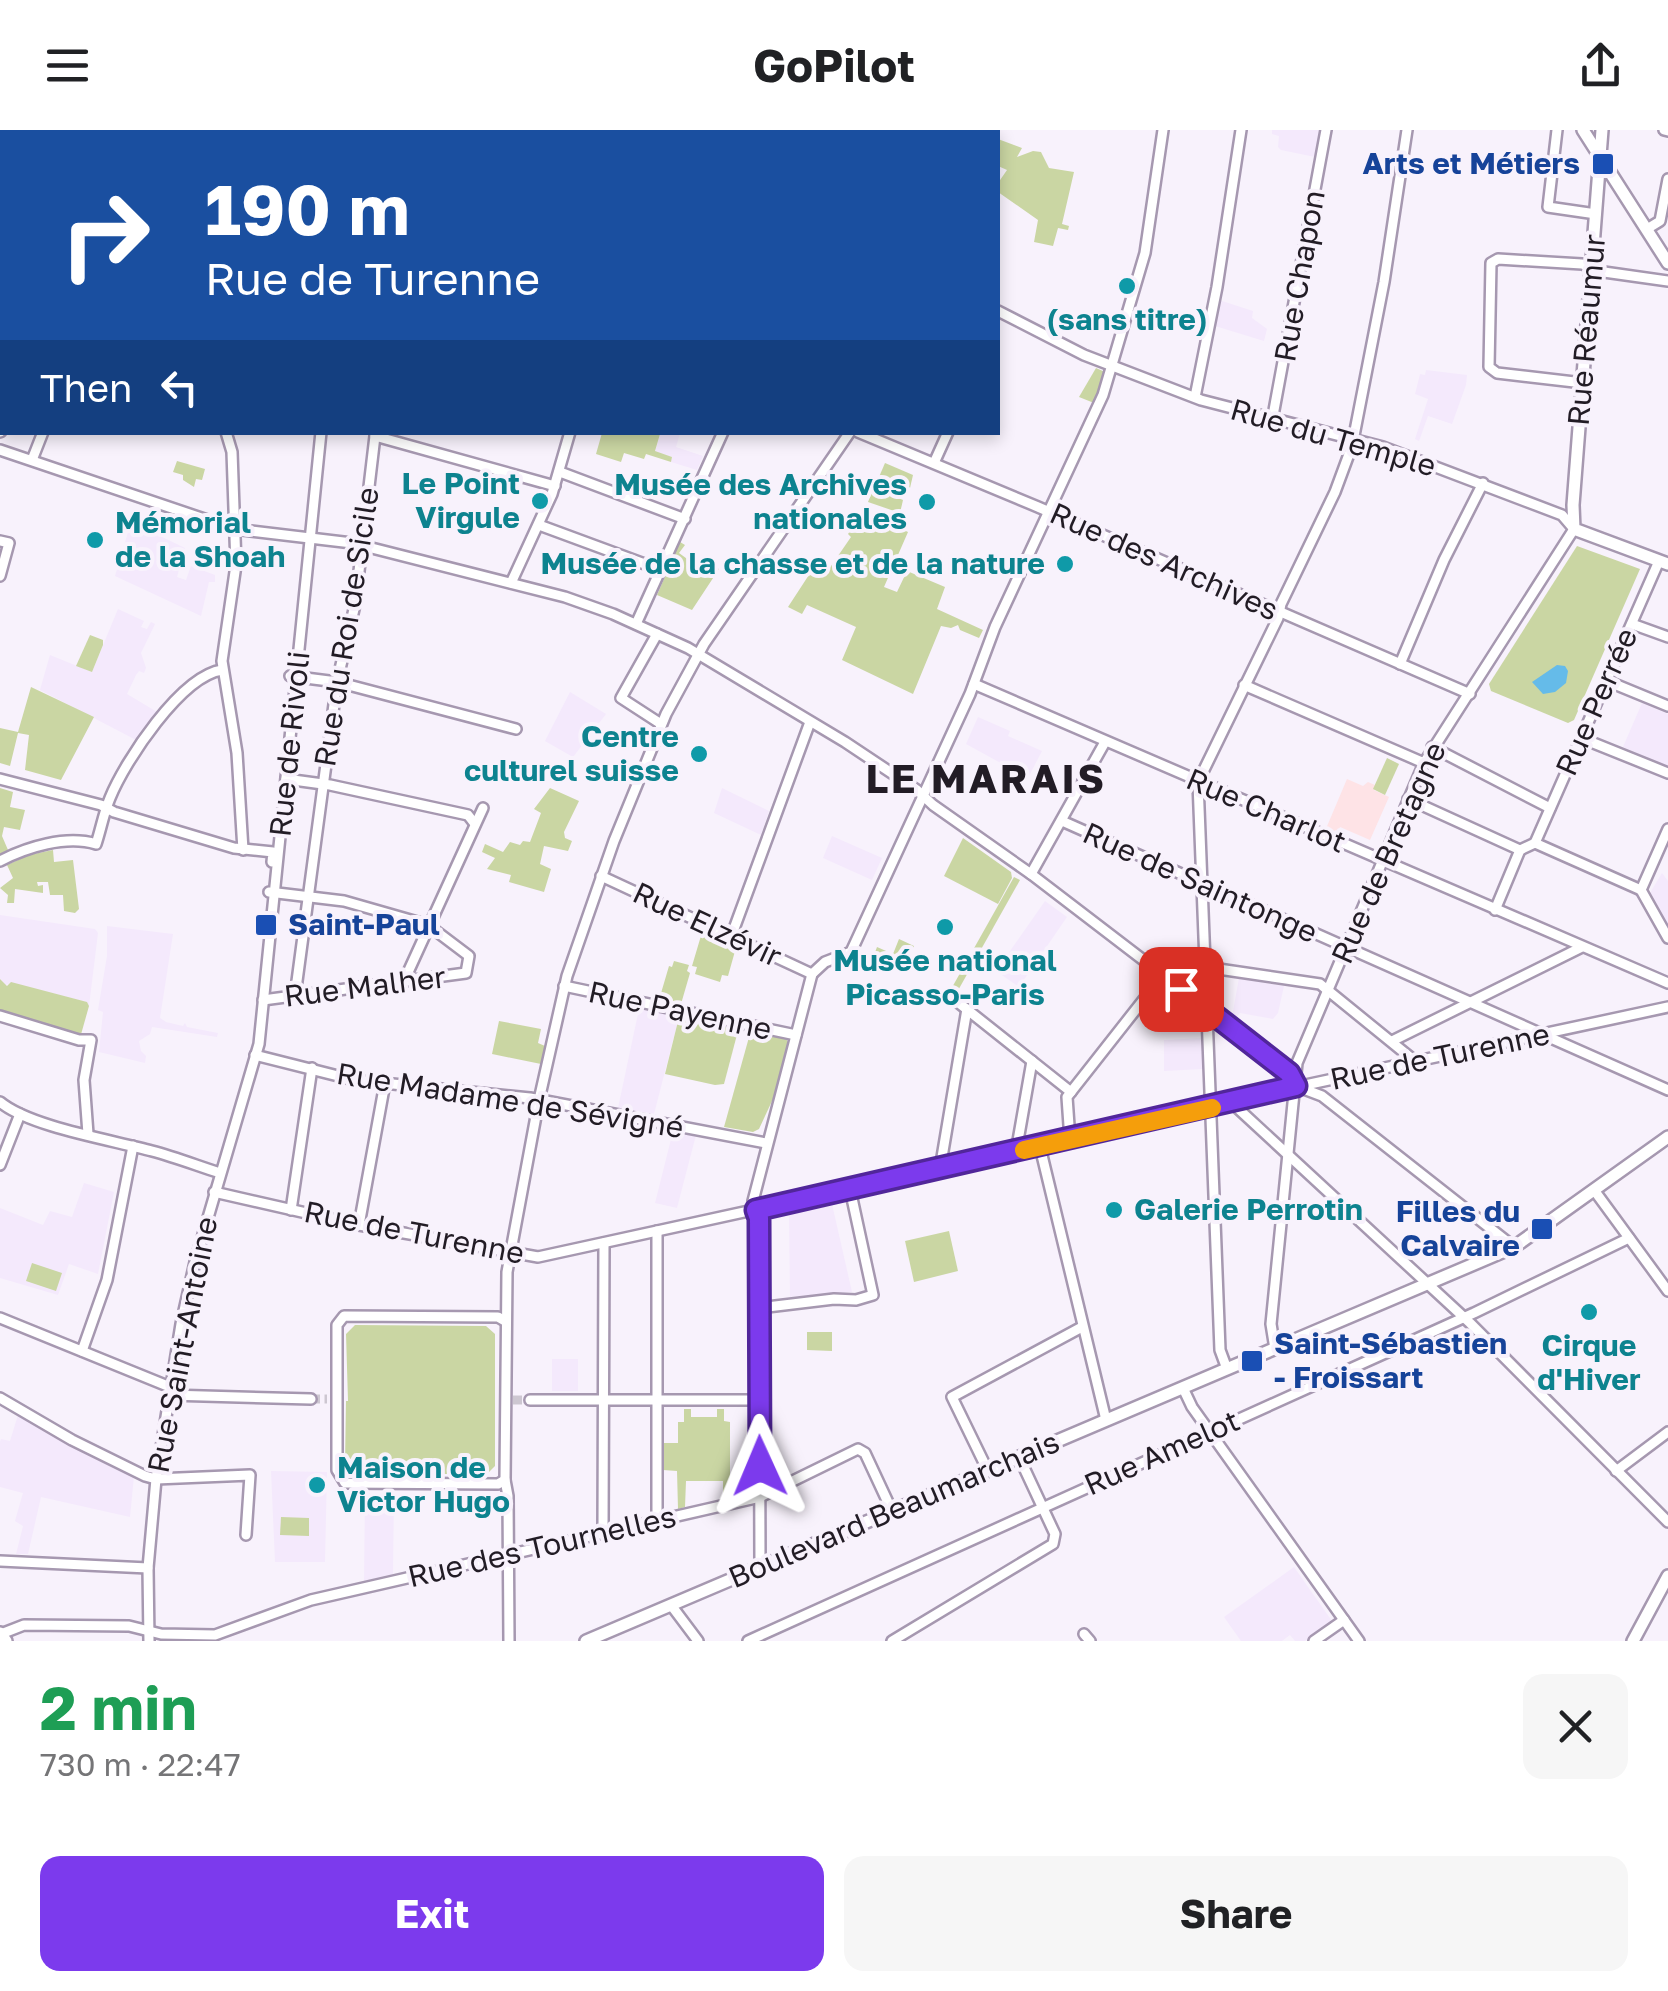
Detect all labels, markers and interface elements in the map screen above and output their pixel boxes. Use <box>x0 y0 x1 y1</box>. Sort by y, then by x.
icon: menu <box>40 38 95 93</box>
text: GoPilot <box>753 38 915 92</box>
icon: share <box>1573 38 1628 93</box>
place label: Arts et Métiers <box>1362 145 1580 181</box>
marker: Arts et Métiers <box>1590 151 1616 177</box>
text: 190 m <box>205 166 410 250</box>
icon: right <box>40 170 170 300</box>
street label: Rue Chapon <box>1266 187 1332 364</box>
street label: Rue Réaumur <box>1560 232 1612 427</box>
text: Rue de Turenne <box>205 251 540 305</box>
marker: (sans titre) <box>1116 275 1138 297</box>
place label: (sans titre) <box>1047 301 1207 337</box>
icon: left <box>152 360 207 415</box>
text: Then <box>40 365 132 410</box>
street label: Rue du Temple <box>1226 391 1440 484</box>
place label: Le Point Virgule <box>401 465 520 535</box>
place label: Musée des Archives nationales <box>614 466 907 536</box>
street label: Rue du Roi de Sicile <box>306 485 386 769</box>
marker: Le Point Virgule <box>529 490 551 512</box>
marker: Musée des Archives nationales <box>916 491 938 513</box>
street label: Rue des Archives <box>1045 495 1284 628</box>
place label: Mémorial de la Shoah <box>115 504 285 574</box>
marker: Mémorial de la Shoah <box>84 529 106 551</box>
place label: Musée de la chasse et de la nature <box>541 545 1045 581</box>
marker: Musée de la chasse et de la nature <box>1054 553 1076 575</box>
street label: Rue Perrée <box>1548 622 1645 781</box>
street label: Rue de Rivoli <box>261 649 317 839</box>
place label: Centre culturel suisse <box>464 718 679 788</box>
street label: Rue de Bretagne <box>1323 736 1453 969</box>
marker: Centre culturel suisse <box>688 743 710 765</box>
district label: LE MARAIS <box>865 754 1107 802</box>
street label: Rue Charlot <box>1181 760 1352 860</box>
street label: Rue de Saintonge <box>1078 814 1323 950</box>
street label: Rue Elzévir <box>627 874 788 974</box>
place label: Saint-Paul <box>288 906 440 942</box>
marker: Saint-Paul <box>253 912 279 938</box>
marker: Musée national Picasso-Paris <box>934 916 956 938</box>
place label: Musée national Picasso-Paris <box>833 942 1057 1012</box>
pin <box>1139 947 1224 1032</box>
street label: Rue Malher <box>282 958 448 1014</box>
icon: arrive <box>1154 962 1209 1017</box>
street label: Rue Payenne <box>585 973 775 1047</box>
street label: Rue de Turenne <box>1327 1015 1553 1097</box>
street label: Rue Madame de Sévigné <box>334 1055 686 1145</box>
place label: Galerie Perrotin <box>1134 1191 1363 1227</box>
street label: Rue de Turenne <box>301 1193 527 1271</box>
place label: Filles du Calvaire <box>1396 1193 1520 1263</box>
marker: Galerie Perrotin <box>1103 1199 1125 1221</box>
street label: Rue Saint-Antoine <box>140 1214 225 1476</box>
marker: Filles du Calvaire <box>1529 1216 1555 1242</box>
marker: Cirque d'Hiver <box>1578 1301 1600 1323</box>
place label: Saint-Sébastien - Froissart <box>1274 1325 1507 1395</box>
place label: Cirque d'Hiver <box>1537 1327 1641 1397</box>
marker: Saint-Sébastien - Froissart <box>1239 1348 1265 1374</box>
street label: Rue Amelot <box>1078 1402 1245 1502</box>
position arrow <box>708 1414 812 1518</box>
street label: Boulevard Beaumarchais <box>723 1423 1064 1595</box>
place label: Maison de Victor Hugo <box>337 1449 510 1519</box>
marker: Maison de Victor Hugo <box>306 1474 328 1496</box>
street label: Rue des Tournelles <box>404 1498 679 1594</box>
text: 2 min <box>40 1671 197 1743</box>
button: close <box>1523 1674 1628 1779</box>
text: 730 m · 22:47 <box>40 1745 241 1783</box>
button: Exit <box>40 1856 824 1971</box>
button: Share <box>844 1856 1628 1971</box>

